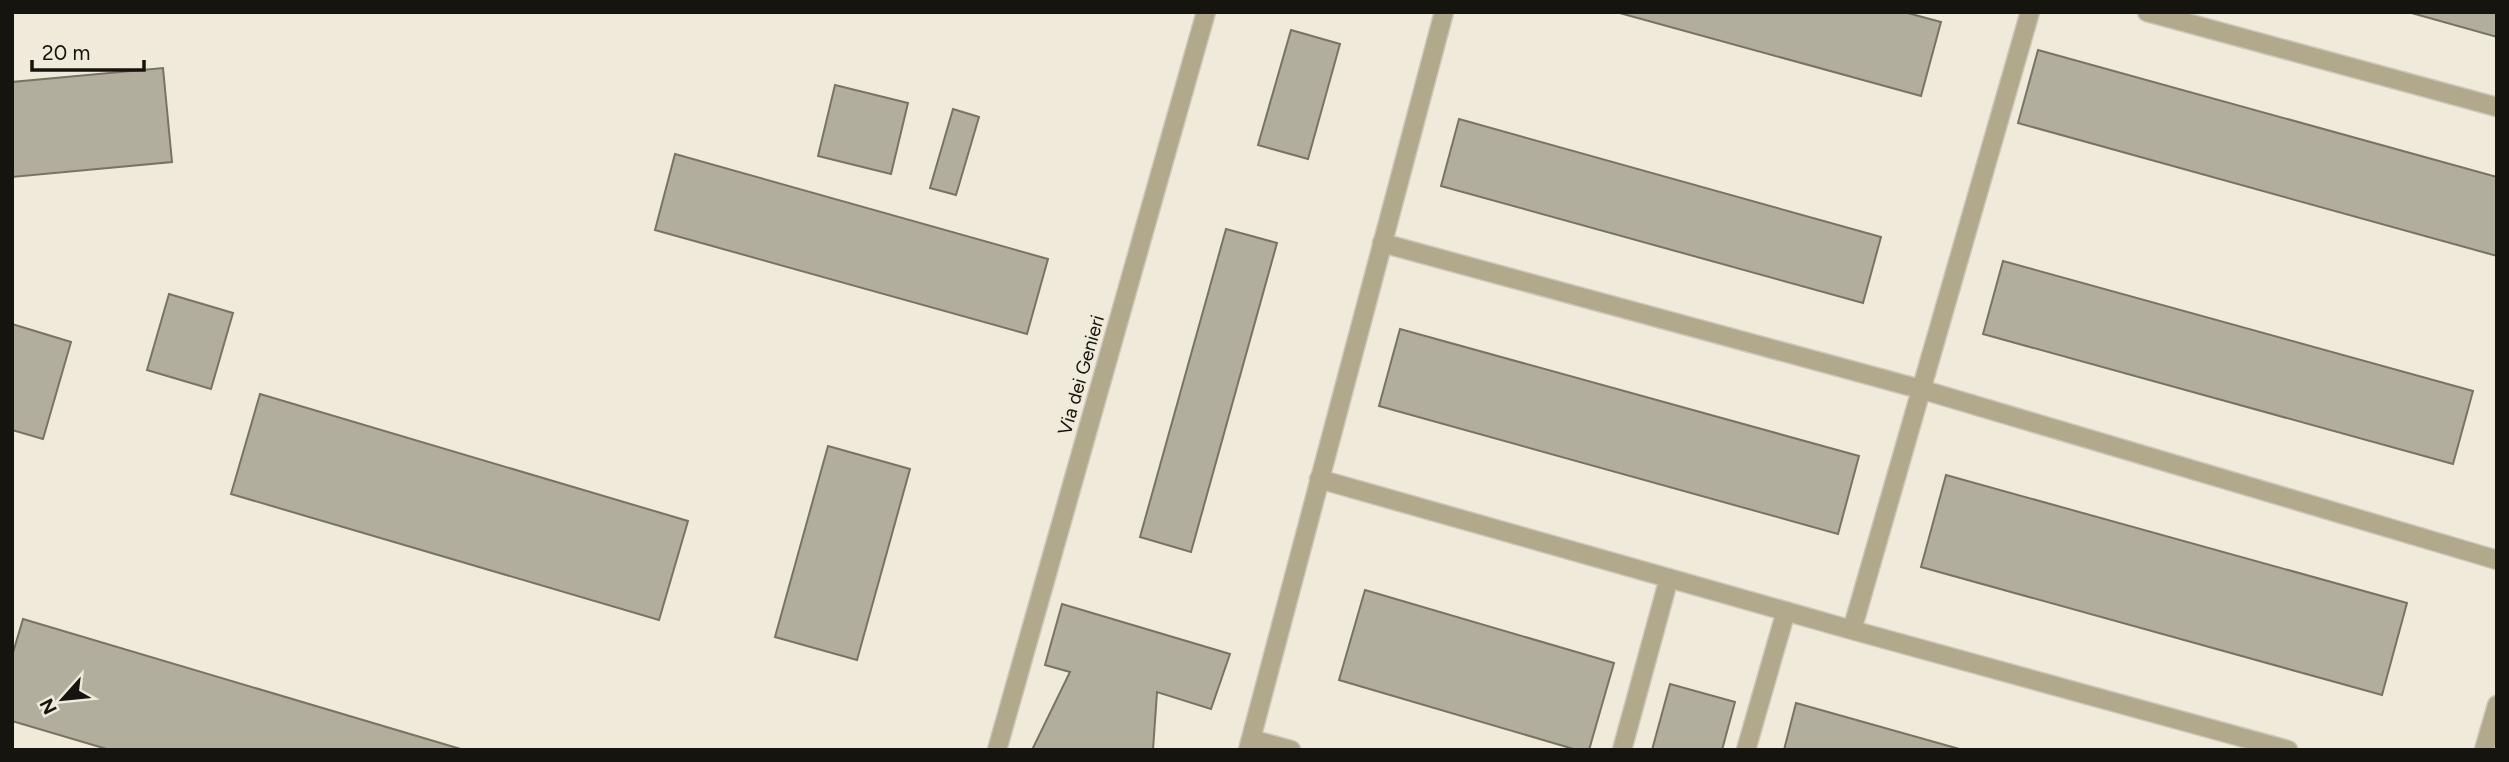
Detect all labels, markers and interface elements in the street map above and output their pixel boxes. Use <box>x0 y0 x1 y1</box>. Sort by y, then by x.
scale bar <box>32 28 144 72</box>
text: 20 m <box>42 40 90 65</box>
street label: Via dei Genieri <box>1053 312 1109 438</box>
north arrow <box>28 664 98 734</box>
text: N <box>35 695 62 718</box>

